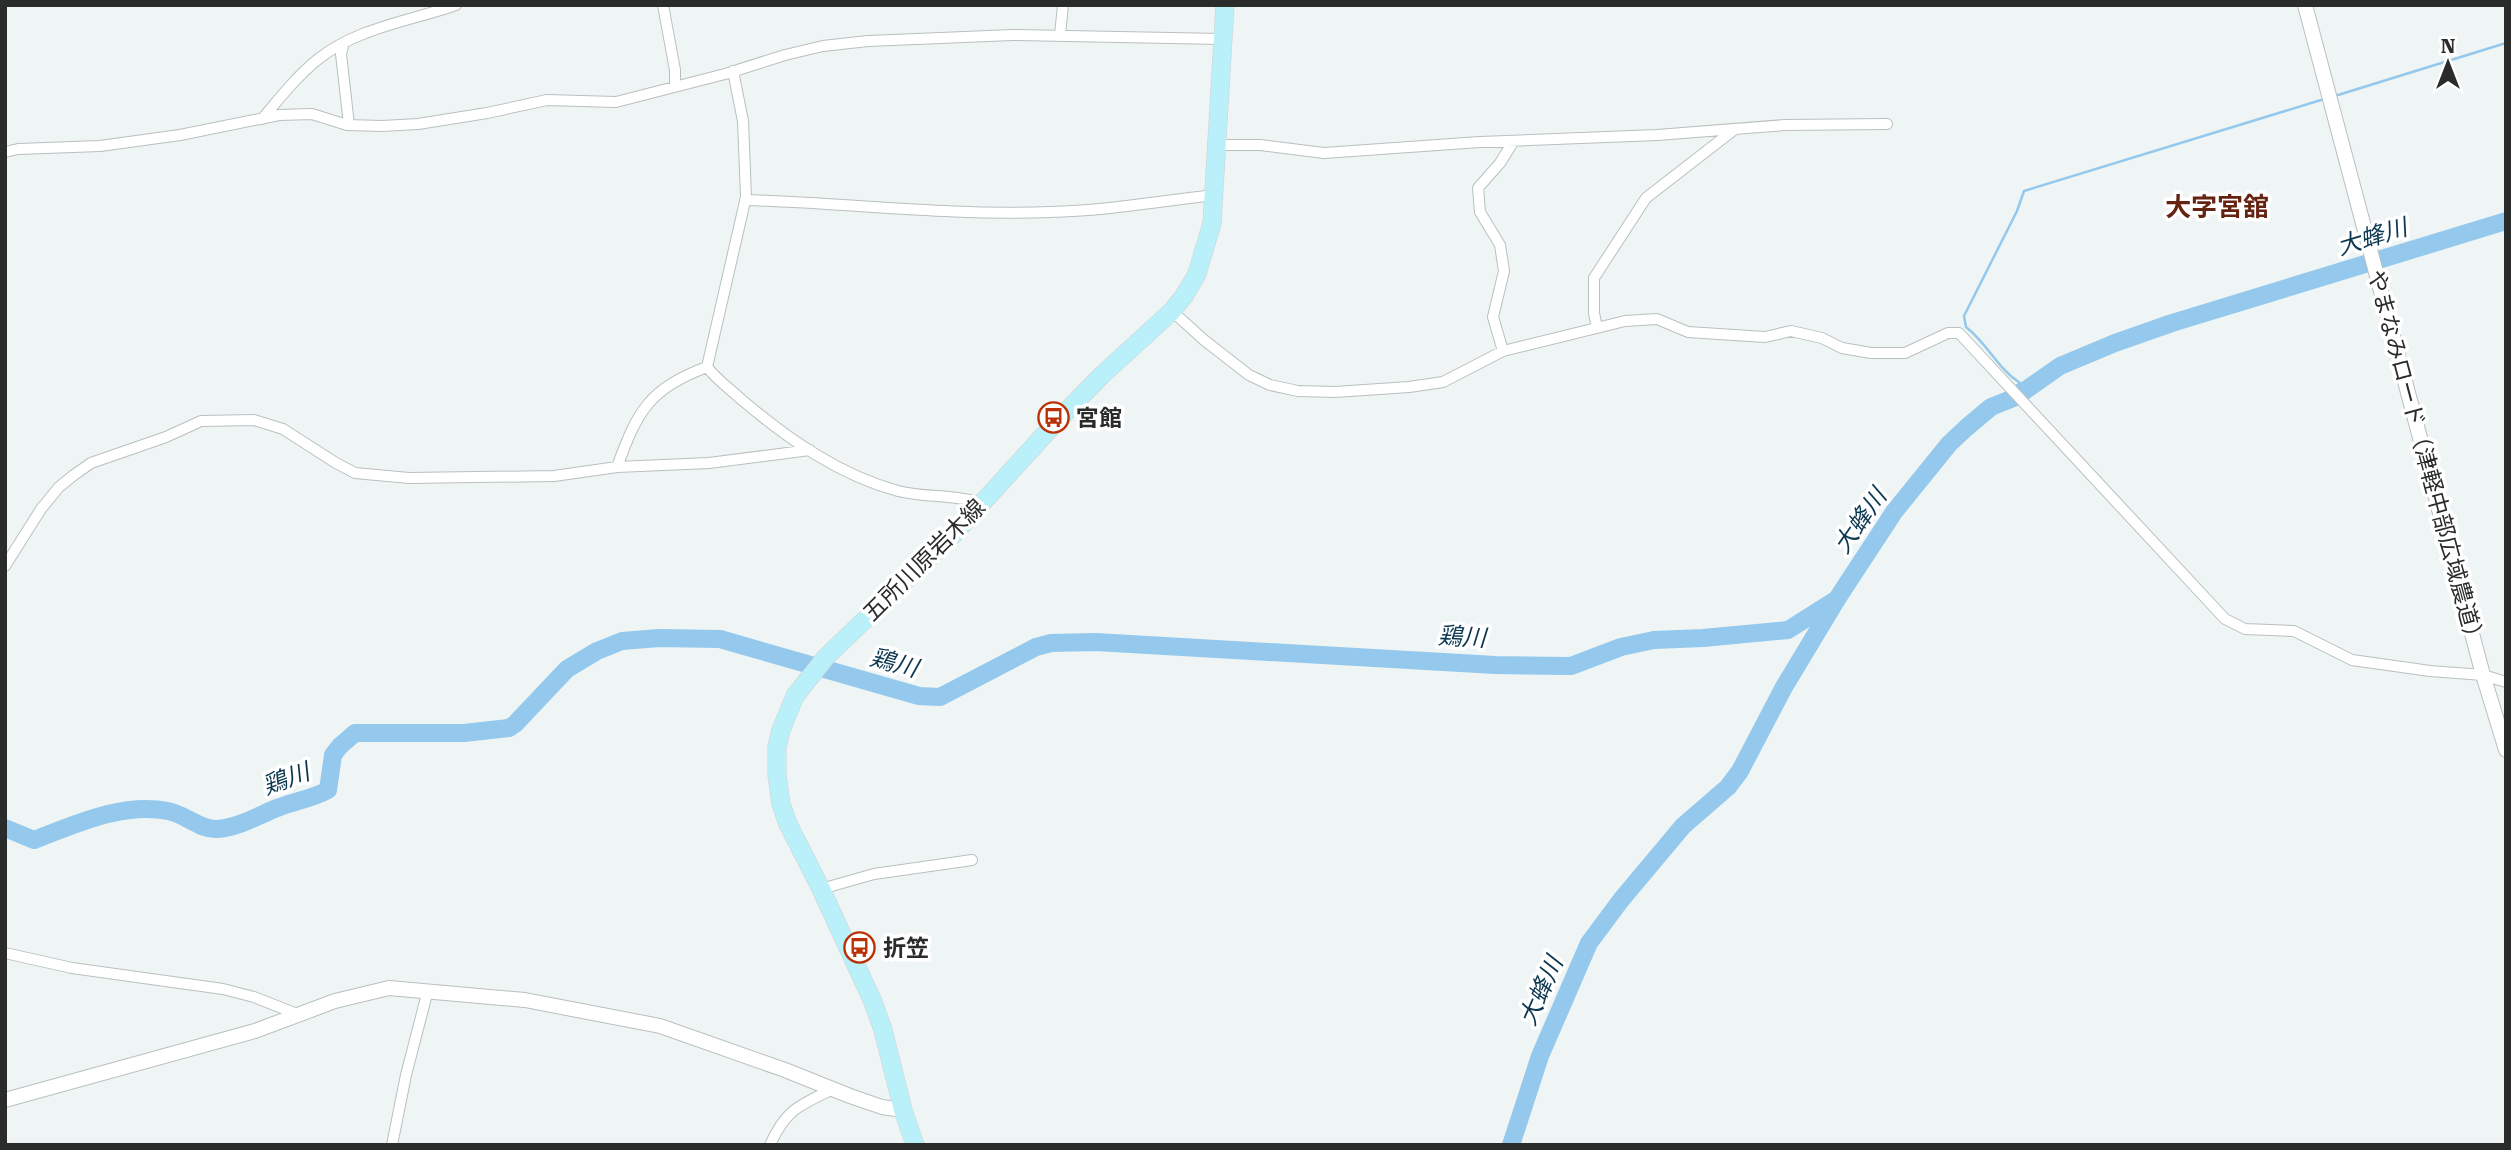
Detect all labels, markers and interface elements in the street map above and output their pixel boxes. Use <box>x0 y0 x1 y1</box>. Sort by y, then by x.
north arrow <box>2413 28 2483 98</box>
text: N <box>2441 35 2456 58</box>
district label: 大字宮舘 <box>2165 192 2269 222</box>
water label: 大蜂川 <box>2333 212 2413 261</box>
street label: やまなみロード（津軽中部広域農道） <box>2362 267 2489 651</box>
bus stop icon: 宮館 <box>1036 401 1070 435</box>
place label: 宮館 <box>1076 405 1122 432</box>
water label: 大蜂川 <box>1828 481 1894 559</box>
street label: 五所川原岩木線 <box>858 494 991 627</box>
water label: 鶏川 <box>1437 622 1490 652</box>
water label: 鶏川 <box>867 643 924 684</box>
water label: 鶏川 <box>259 757 316 800</box>
bus stop icon: 折笠 <box>843 931 877 965</box>
place label: 折笠 <box>883 935 929 962</box>
water label: 大蜂川 <box>1514 950 1570 1030</box>

